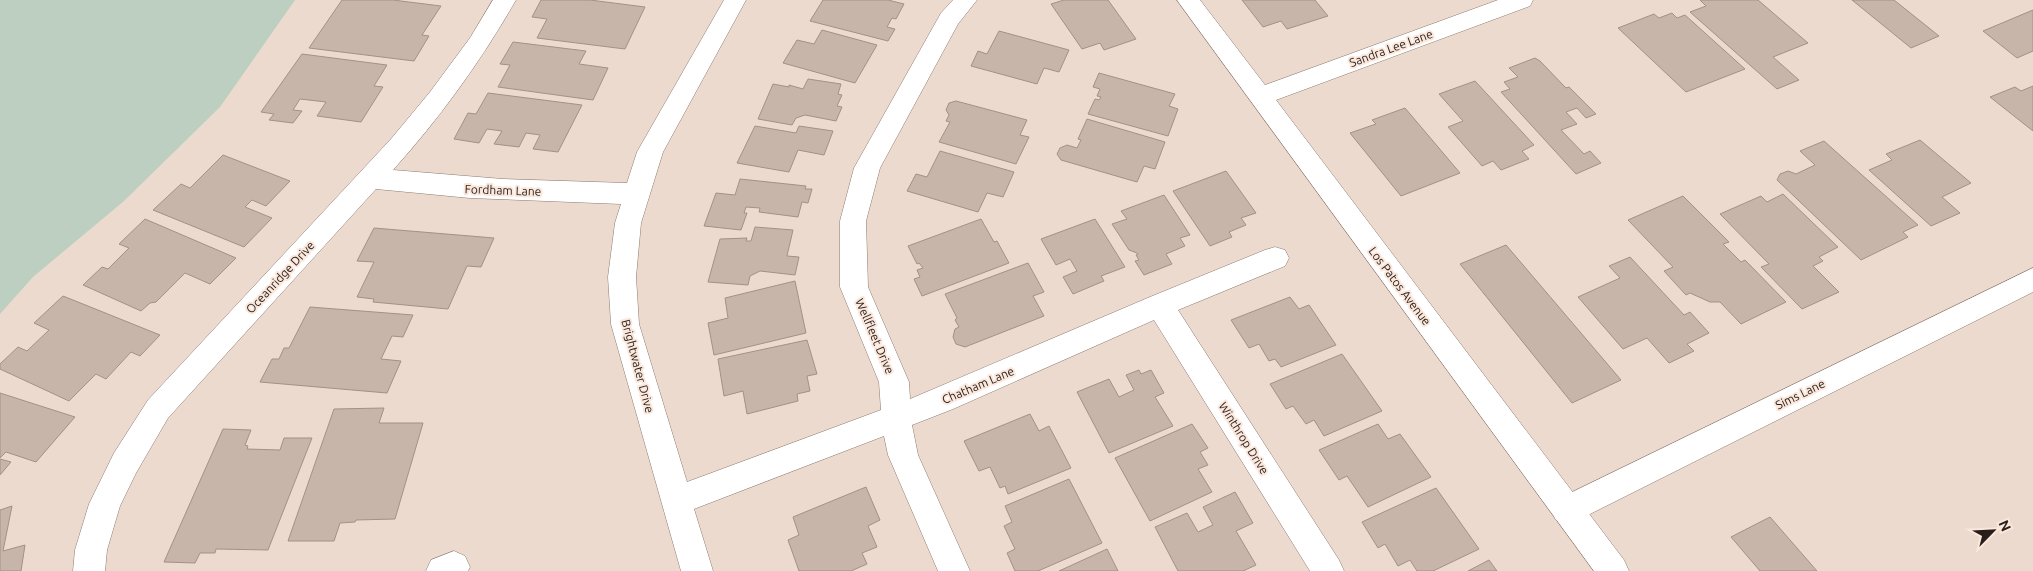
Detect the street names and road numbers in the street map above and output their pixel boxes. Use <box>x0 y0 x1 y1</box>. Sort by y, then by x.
street label: Sandra Lee Lane <box>1348 27 1434 69</box>
street label: Fordham Lane <box>464 182 542 198</box>
street label: Oceanridge Drive <box>243 238 317 316</box>
street label: Los Patos Avenue <box>1366 244 1434 328</box>
street label: Wellfleet Drive <box>853 296 897 376</box>
street label: Brightwater Drive <box>619 318 657 414</box>
street label: Chatham Lane <box>940 364 1016 406</box>
street label: Sims Lane <box>1773 376 1827 412</box>
street label: Winthrop Drive <box>1217 400 1271 476</box>

